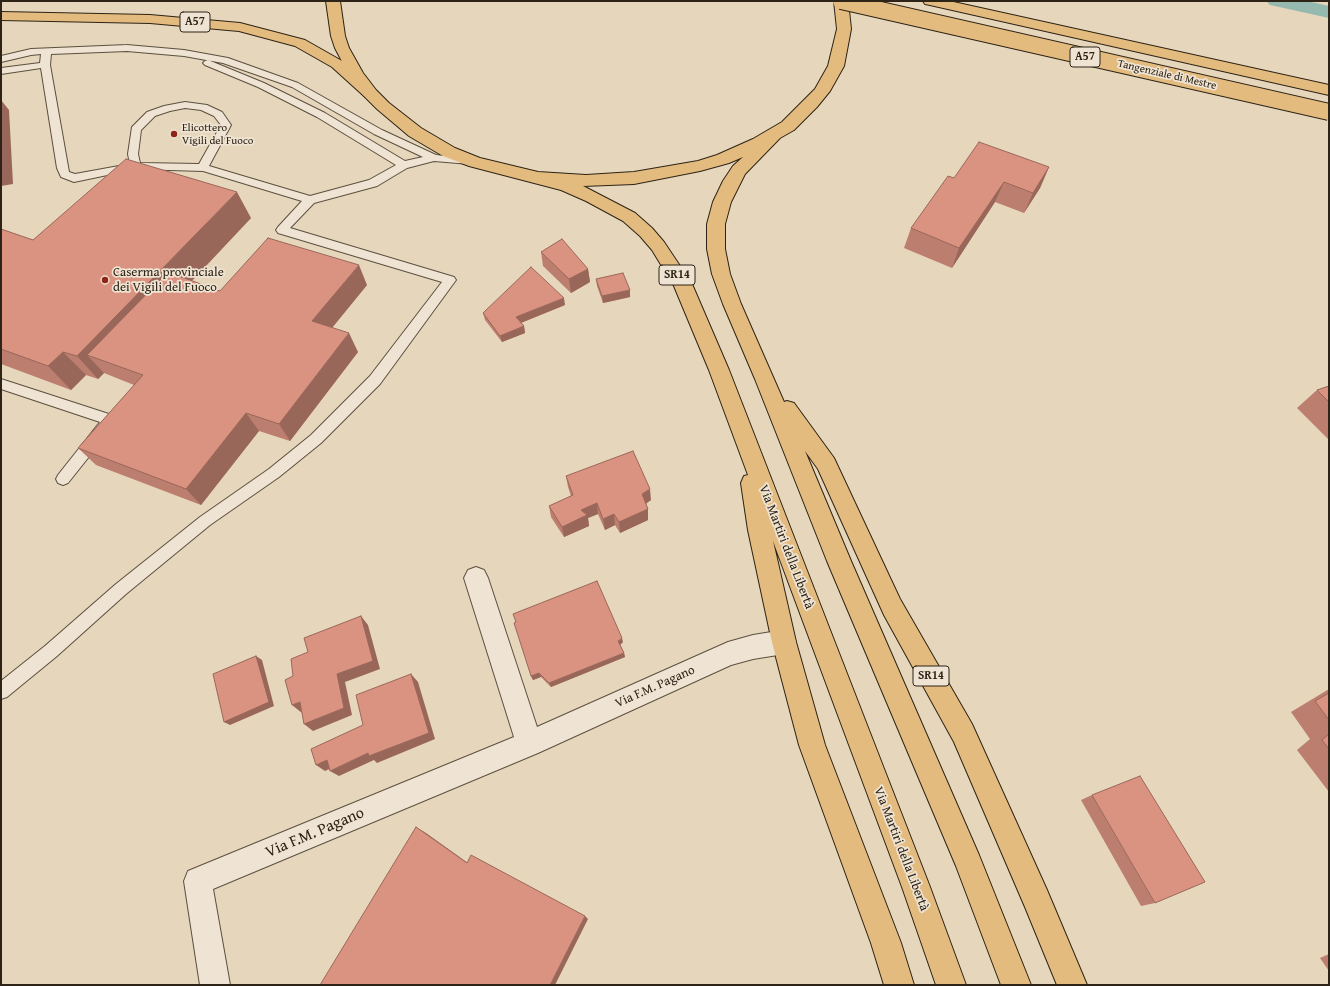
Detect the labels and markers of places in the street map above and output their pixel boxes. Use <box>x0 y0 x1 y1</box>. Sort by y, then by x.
place label: Elicottero Vigili del Fuoco <box>182 121 253 147</box>
marker: Elicottero Vigili del Fuoco <box>169 129 179 139</box>
place label: Caserma provinciale dei Vigili del Fuoco <box>113 265 224 296</box>
marker: Caserma provinciale dei Vigili del Fuoco <box>100 275 110 285</box>

